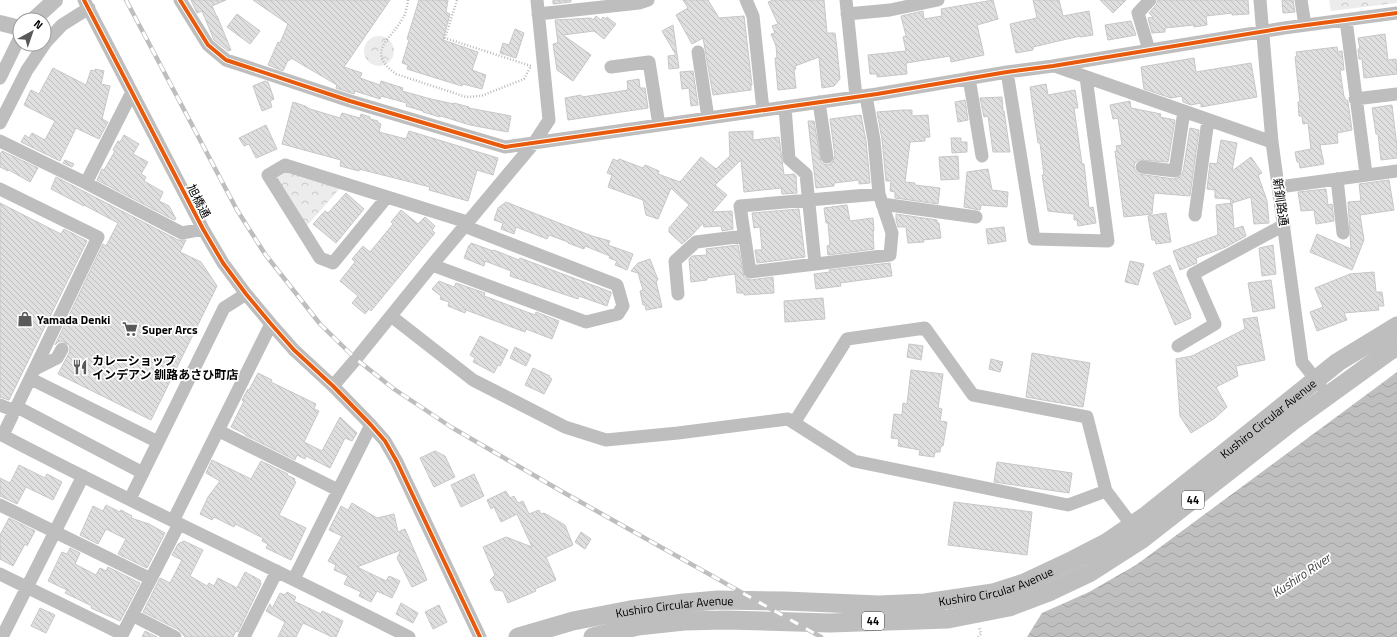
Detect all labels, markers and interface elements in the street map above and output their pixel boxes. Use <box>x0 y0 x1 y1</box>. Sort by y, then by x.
north arrow <box>12 12 52 52</box>
text: N <box>30 16 46 33</box>
street label: 新釧路通 <box>1268 177 1294 227</box>
street label: 旭橋通 <box>182 181 216 221</box>
shop icon: Yamada Denki <box>16 310 34 328</box>
place label: Yamada Denki <box>37 310 110 329</box>
supermarket icon: Super Arcs <box>121 320 139 338</box>
place label: Super Arcs <box>142 320 198 339</box>
place label: カレーショップ インデアン 釧路あさひ町店 <box>92 351 238 384</box>
restaurant icon: カレーショップ インデアン 釧路あさひ町店 <box>71 358 89 376</box>
street label: Kushiro Circular Avenue <box>1215 374 1320 463</box>
road number: 44 <box>1182 491 1204 509</box>
water label: Kushiro River <box>1268 547 1336 602</box>
street label: Kushiro Circular Avenue <box>937 561 1056 610</box>
street label: Kushiro Circular Avenue <box>614 590 734 622</box>
road number: 44 <box>862 612 884 630</box>

